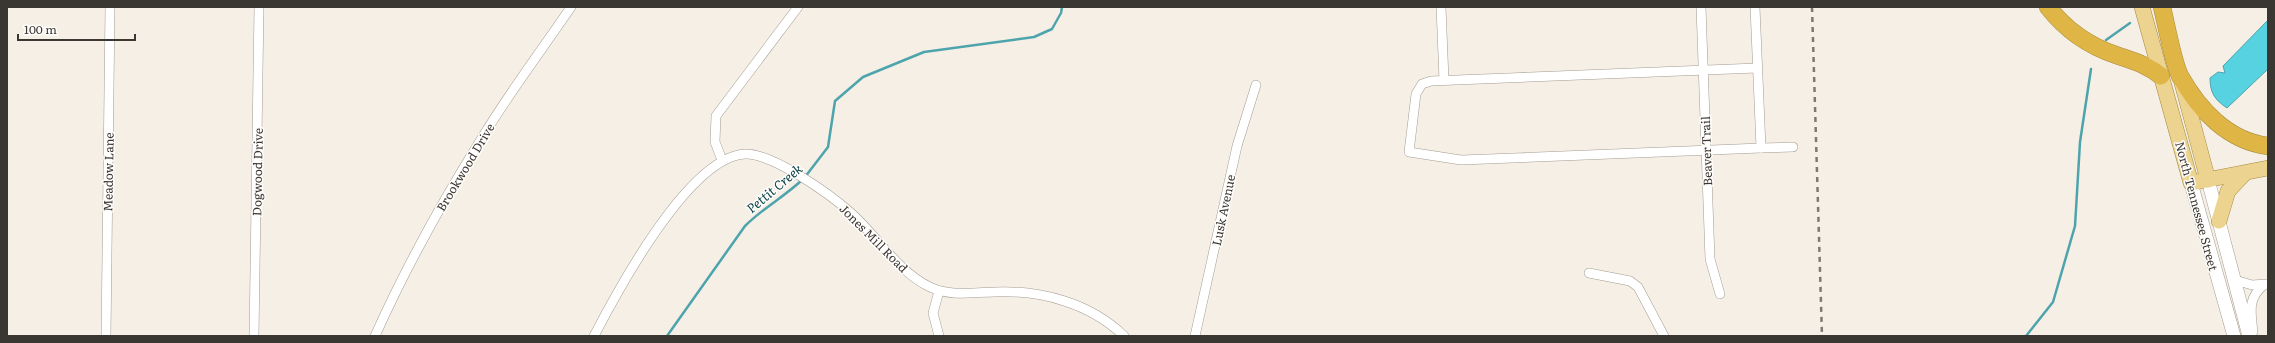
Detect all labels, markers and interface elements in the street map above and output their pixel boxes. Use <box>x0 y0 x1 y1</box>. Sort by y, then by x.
scale bar <box>18 16 135 42</box>
text: 100 m <box>24 20 57 38</box>
street label: Beaver Trail <box>1696 116 1716 186</box>
street label: Brookwood Drive <box>432 120 498 214</box>
street label: Dogwood Drive <box>247 128 267 216</box>
street label: Meadow Lane <box>98 132 118 212</box>
street label: North Tennessee Street <box>2171 139 2223 273</box>
water label: Pettit Creek <box>742 158 807 217</box>
street label: Lusk Avenue <box>1207 173 1239 247</box>
street label: Jones Mill Road <box>836 200 913 277</box>

